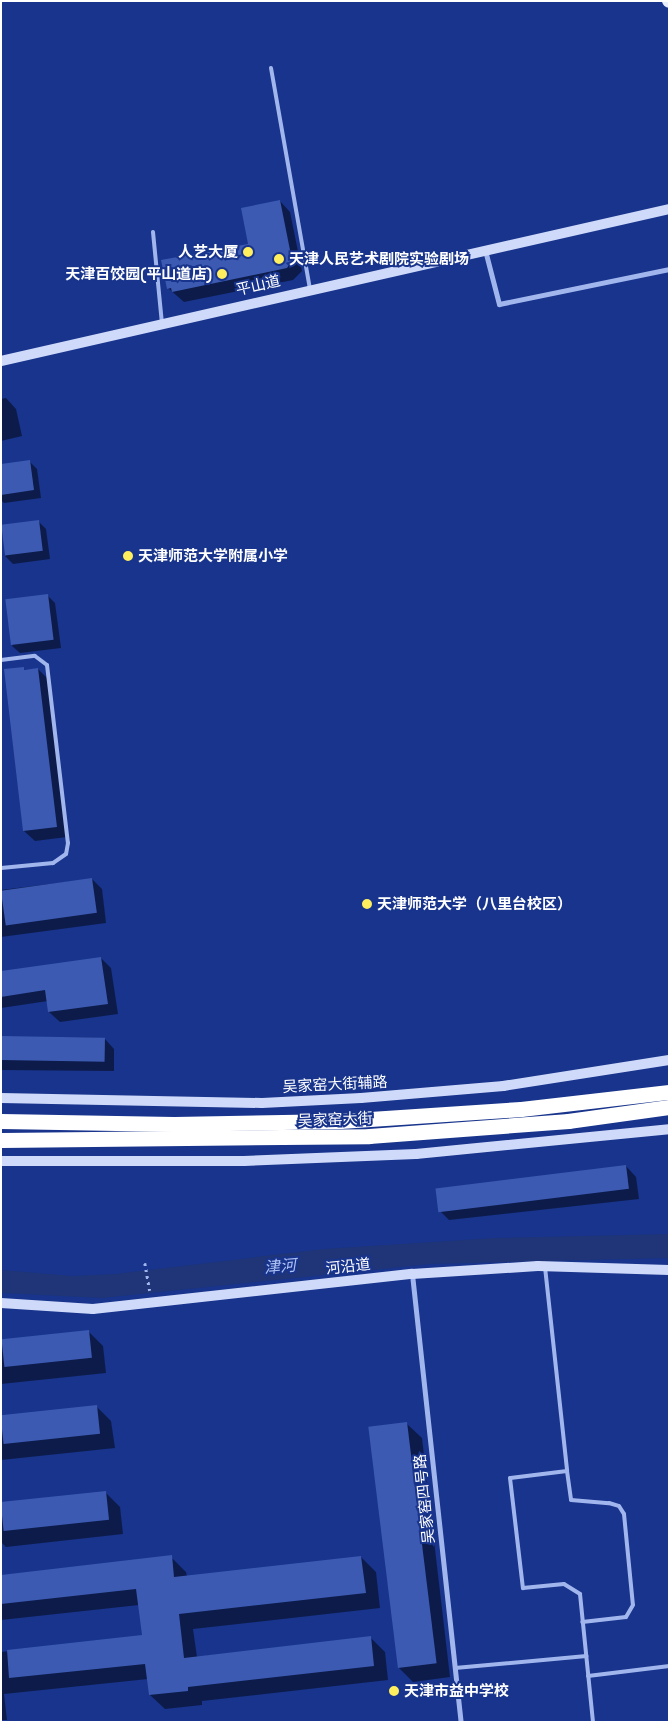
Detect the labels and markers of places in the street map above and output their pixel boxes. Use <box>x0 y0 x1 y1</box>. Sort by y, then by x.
place label: 人艺大厦 <box>178 243 238 261</box>
marker: 人艺大厦 <box>242 246 254 258</box>
place label: 天津人民艺术剧院实验剧场 <box>289 250 469 268</box>
marker: 天津人民艺术剧院实验剧场 <box>273 253 285 265</box>
place label: 天津百饺园(平山道店) <box>65 265 212 283</box>
marker: 天津百饺园(平山道店) <box>216 268 228 280</box>
place label: 天津师范大学附属小学 <box>138 547 288 565</box>
marker: 天津师范大学附属小学 <box>122 550 134 562</box>
place label: 天津师范大学（八里台校区） <box>377 895 572 913</box>
marker: 天津师范大学（八里台校区） <box>361 898 373 910</box>
place label: 天津市益中学校 <box>404 1682 509 1700</box>
marker: 天津市益中学校 <box>388 1685 400 1697</box>

